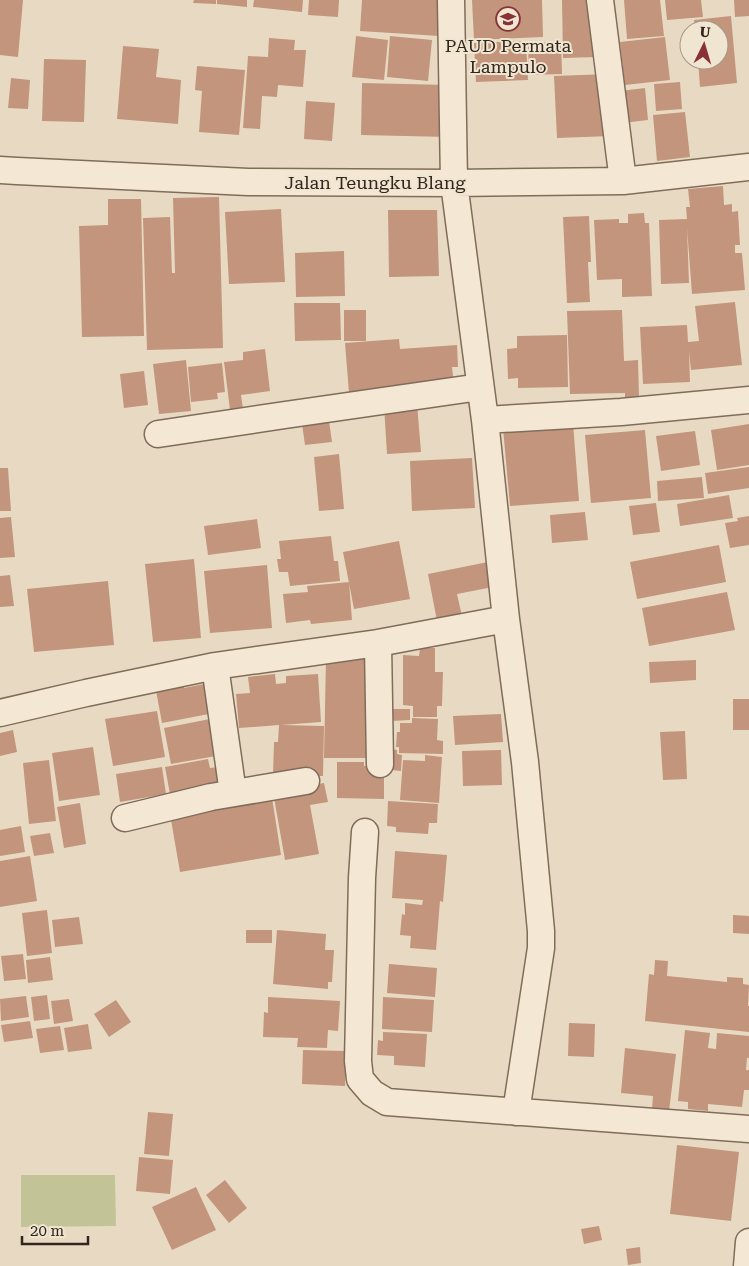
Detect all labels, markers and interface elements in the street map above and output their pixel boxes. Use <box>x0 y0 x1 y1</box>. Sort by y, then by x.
school or university icon: PAUD Permata Lampulo <box>495 6 521 32</box>
north arrow <box>679 20 729 70</box>
text: U <box>699 24 711 41</box>
place label: PAUD Permata Lampulo <box>445 35 571 77</box>
street label: Jalan Teungku Blang <box>285 172 466 193</box>
scale bar <box>22 1214 89 1246</box>
text: 20 m <box>30 1222 65 1240</box>

